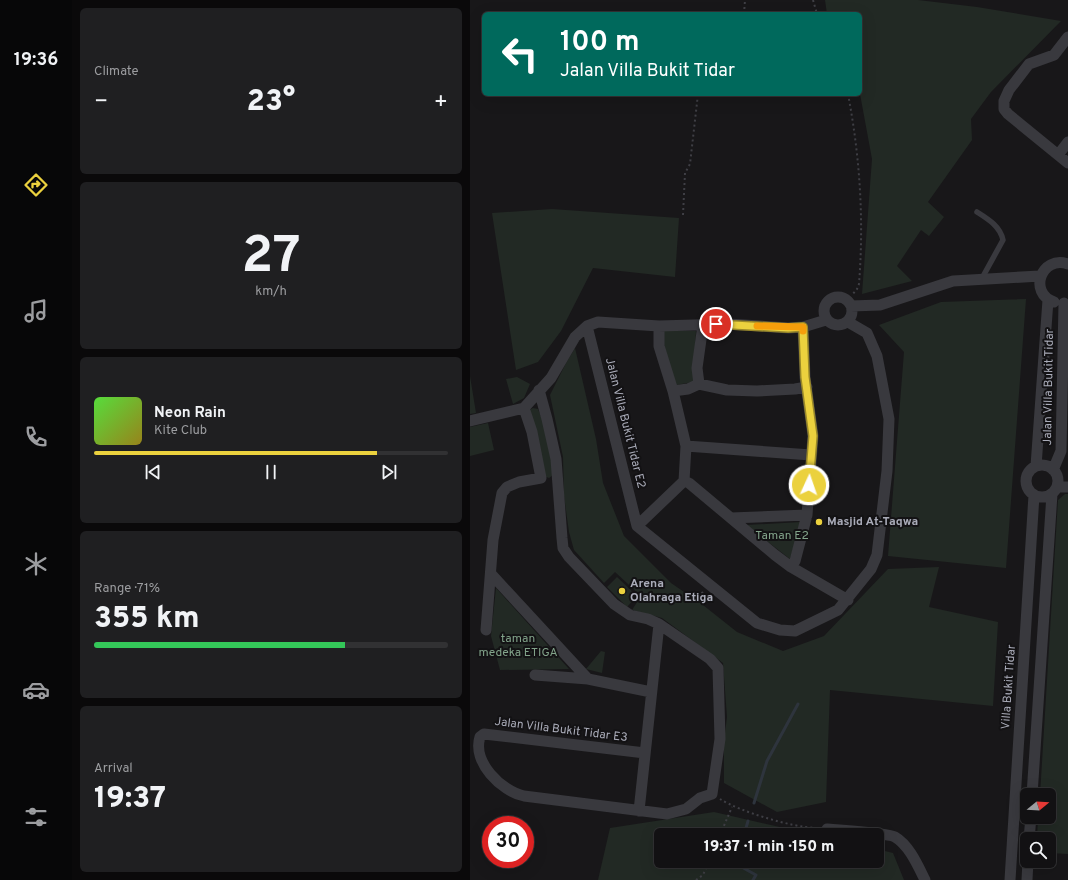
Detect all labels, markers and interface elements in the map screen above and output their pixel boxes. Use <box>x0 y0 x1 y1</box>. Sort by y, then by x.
text: 100 m <box>560 25 640 61</box>
icon: left <box>494 28 546 80</box>
text: 19:36 <box>14 49 58 72</box>
text: Jalan Villa Bukit Tidar <box>560 60 735 83</box>
text: Climate <box>94 64 139 80</box>
text: 23° <box>247 84 295 121</box>
text: − <box>94 89 108 116</box>
text: + <box>434 89 448 116</box>
icon: directions <box>22 171 50 199</box>
text: 27 <box>241 225 301 291</box>
text: km/h <box>255 284 287 300</box>
icon: music <box>22 297 50 325</box>
pin <box>699 307 733 341</box>
icon: arrive <box>705 313 727 335</box>
street label: Jalan Villa Bukit Tidar <box>1040 328 1058 445</box>
street label: Jalan Villa Bukit Tidar E2 <box>601 356 649 490</box>
text: Neon Rain <box>154 404 226 423</box>
icon: phone <box>22 423 50 451</box>
text: Kite Club <box>154 423 207 439</box>
icon: previous <box>142 461 164 483</box>
icon: pause <box>260 461 282 483</box>
icon: next <box>378 461 400 483</box>
position arrow <box>788 464 830 506</box>
place label: Masjid At-Taqwa <box>827 514 918 530</box>
marker: Masjid At-Taqwa <box>814 517 824 527</box>
park label: Taman E2 <box>755 528 809 544</box>
icon: climate <box>22 550 50 578</box>
place label: Arena Olahraga Etiga <box>630 576 713 606</box>
text: Range · 71% <box>94 581 160 597</box>
marker: Arena Olahraga Etiga <box>617 586 627 596</box>
text: 355 km <box>94 601 200 638</box>
park label: taman medeka ETIGA <box>478 631 558 661</box>
street label: Villa Bukit Tidar <box>998 644 1020 730</box>
icon: car <box>22 676 50 704</box>
street label: Jalan Villa Bukit Tidar E3 <box>494 714 628 746</box>
text: Arrival <box>94 761 133 777</box>
text: 19:37 <box>94 781 166 818</box>
north arrow <box>1020 788 1056 824</box>
map controls <box>1020 788 1056 868</box>
icon: filters <box>22 803 50 831</box>
speed limit sign: 30 <box>482 816 534 868</box>
button: search <box>1020 832 1056 868</box>
text: 19:37 · 1 min · 150 m <box>704 838 834 857</box>

